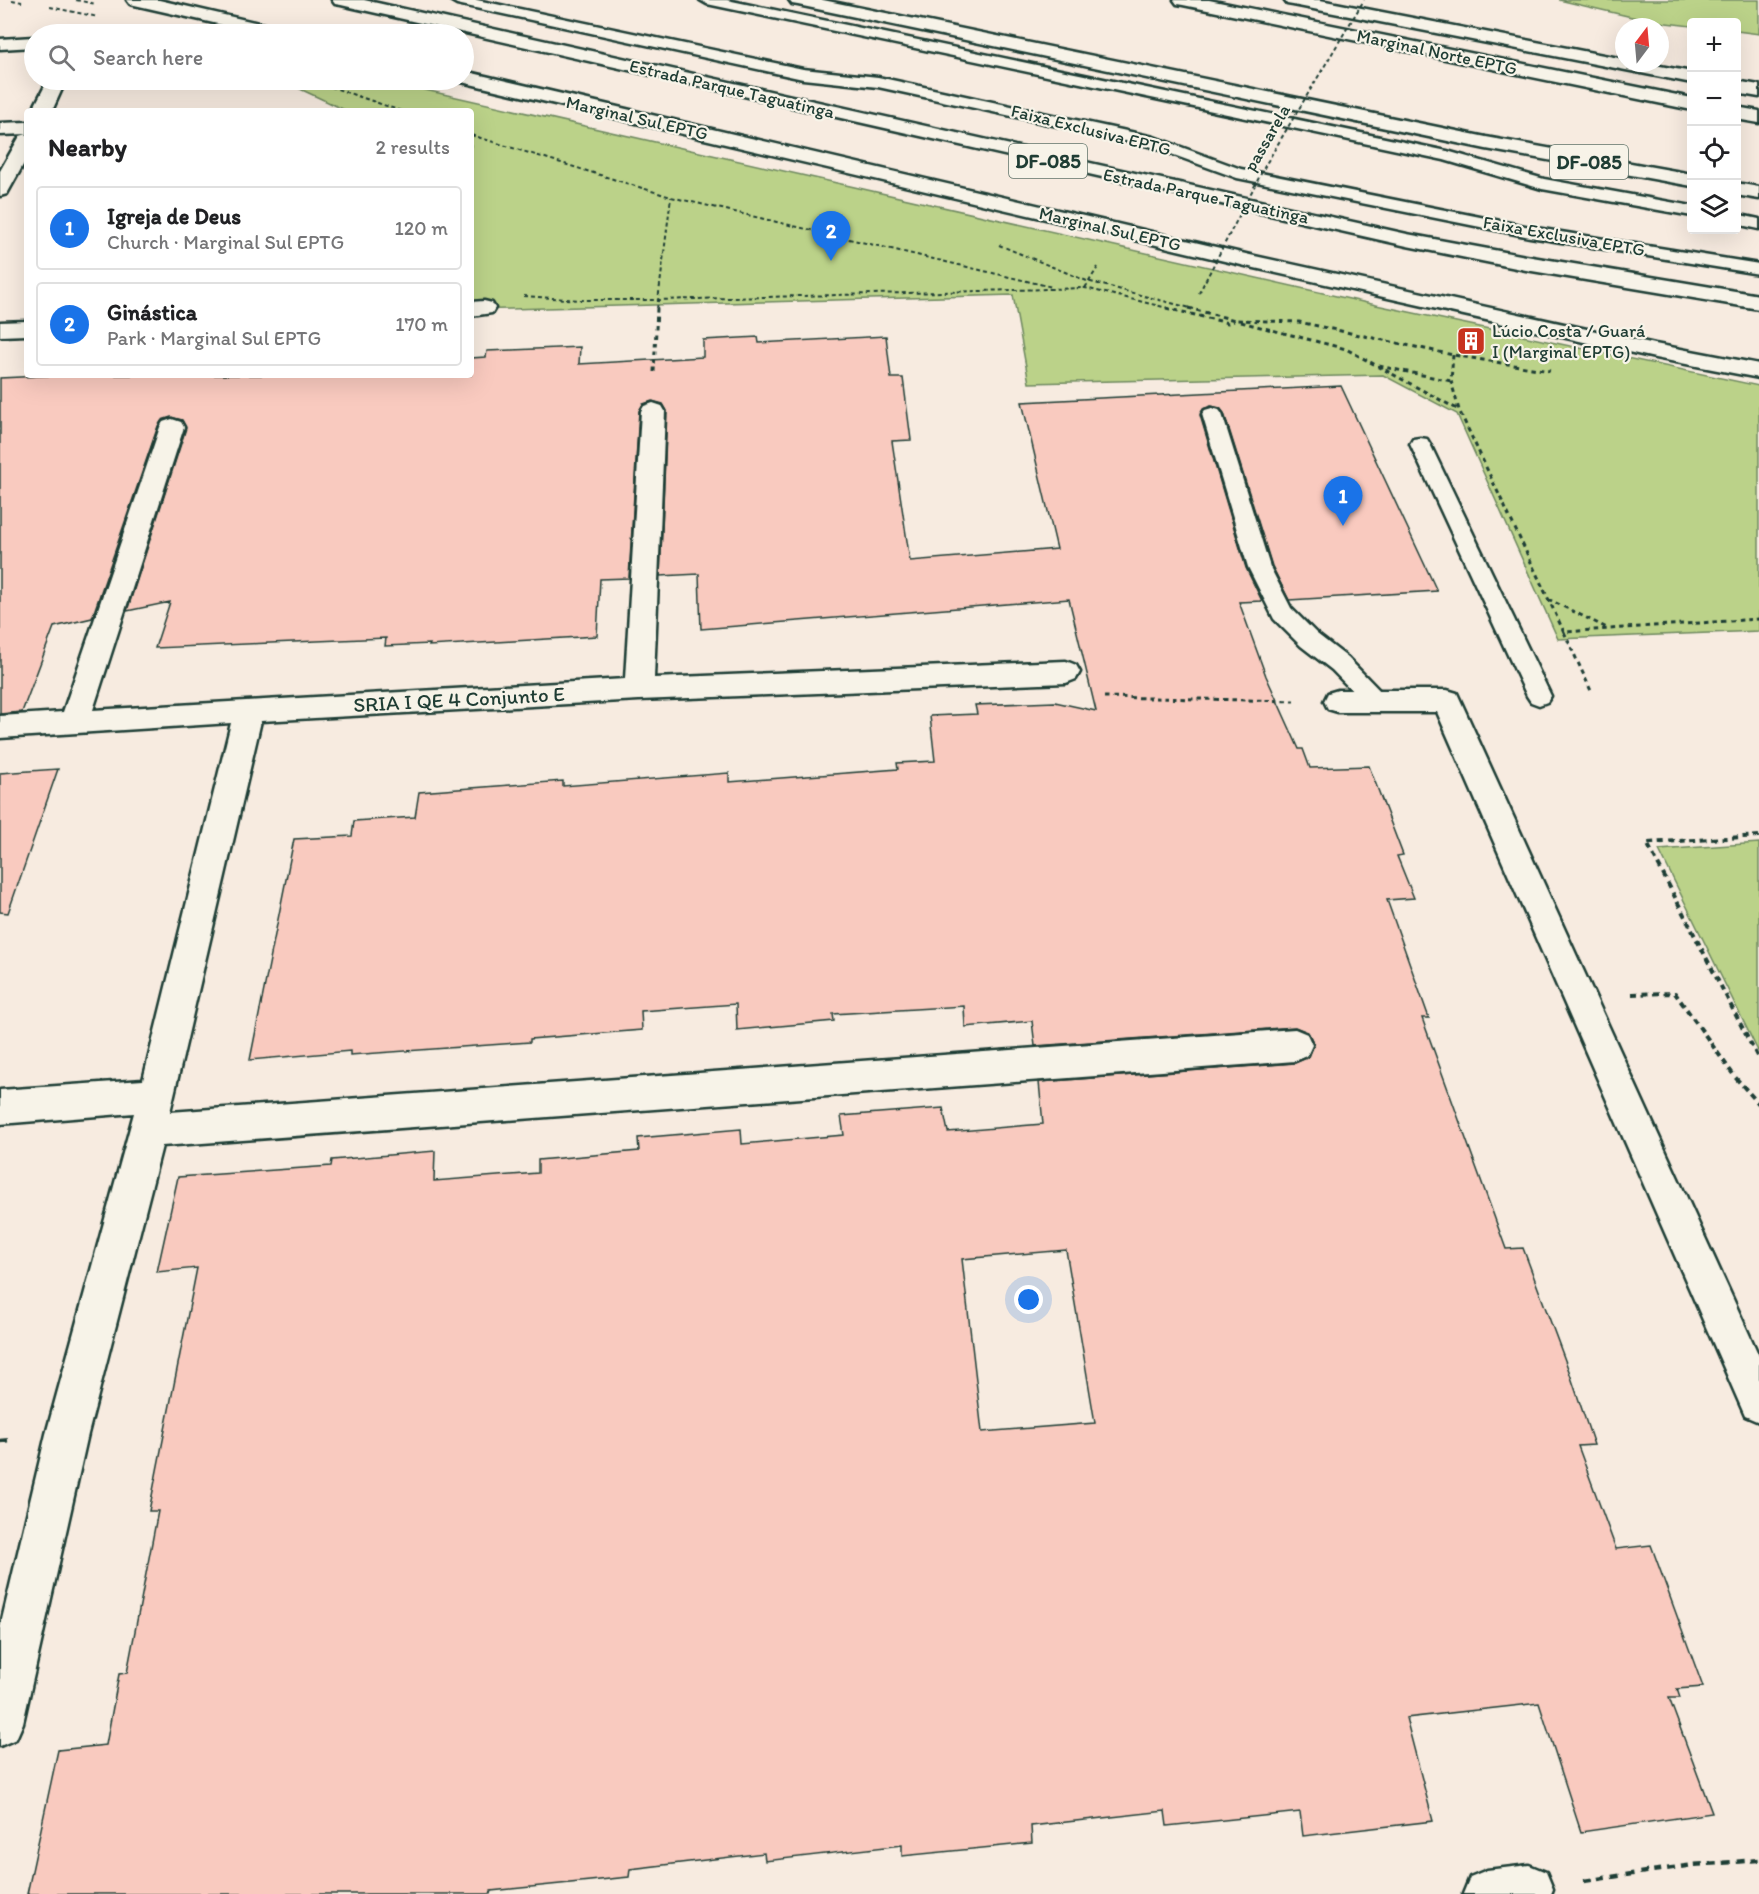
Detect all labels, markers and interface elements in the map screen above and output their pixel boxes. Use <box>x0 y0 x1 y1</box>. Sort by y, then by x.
north arrow <box>1615 18 1669 72</box>
map controls <box>1687 18 1741 234</box>
button: + <box>1687 18 1741 72</box>
search box <box>24 24 474 90</box>
street label: Marginal Norte EPTG <box>1355 24 1519 80</box>
icon: search <box>45 41 78 74</box>
text: Search here <box>93 44 203 71</box>
street label: Estrada Parque Taguatinga <box>627 55 837 123</box>
button: − <box>1687 72 1741 126</box>
street label: Marginal Sul EPTG <box>564 91 710 145</box>
street label: Faixa Exclusiva EPTG <box>1009 99 1173 161</box>
street label: passarela <box>1239 100 1295 176</box>
button: locate <box>1687 126 1741 180</box>
text: Nearby <box>48 131 127 163</box>
text: 2 results <box>376 135 450 159</box>
road number: DF-085 <box>1009 144 1087 178</box>
road number: DF-085 <box>1550 145 1628 179</box>
street label: Estrada Parque Taguatinga <box>1101 163 1312 229</box>
button: layers <box>1687 180 1741 234</box>
street label: Marginal Sul EPTG <box>1037 202 1183 256</box>
text: Igreja de Deus <box>107 203 241 230</box>
street label: Faixa Exclusiva EPTG <box>1481 211 1647 261</box>
pin: 2 <box>812 212 850 261</box>
text: 1 <box>65 216 74 240</box>
text: 120 m <box>395 216 448 240</box>
text: Church · Marginal Sul EPTG <box>107 230 344 254</box>
text: Ginástica <box>107 299 197 326</box>
text: 2 <box>64 312 75 336</box>
text: 170 m <box>395 312 448 336</box>
place label: Lúcio Costa / Guará I (Marginal EPTG) <box>1492 320 1646 363</box>
building icon: Lúcio Costa / Guará I (Marginal EPTG) <box>1455 325 1487 357</box>
text: Park · Marginal Sul EPTG <box>107 326 321 350</box>
pin: 1 <box>1324 476 1362 526</box>
street label: SRIA I QE 4 Conjunto E <box>353 681 565 717</box>
your location <box>1014 1285 1043 1314</box>

